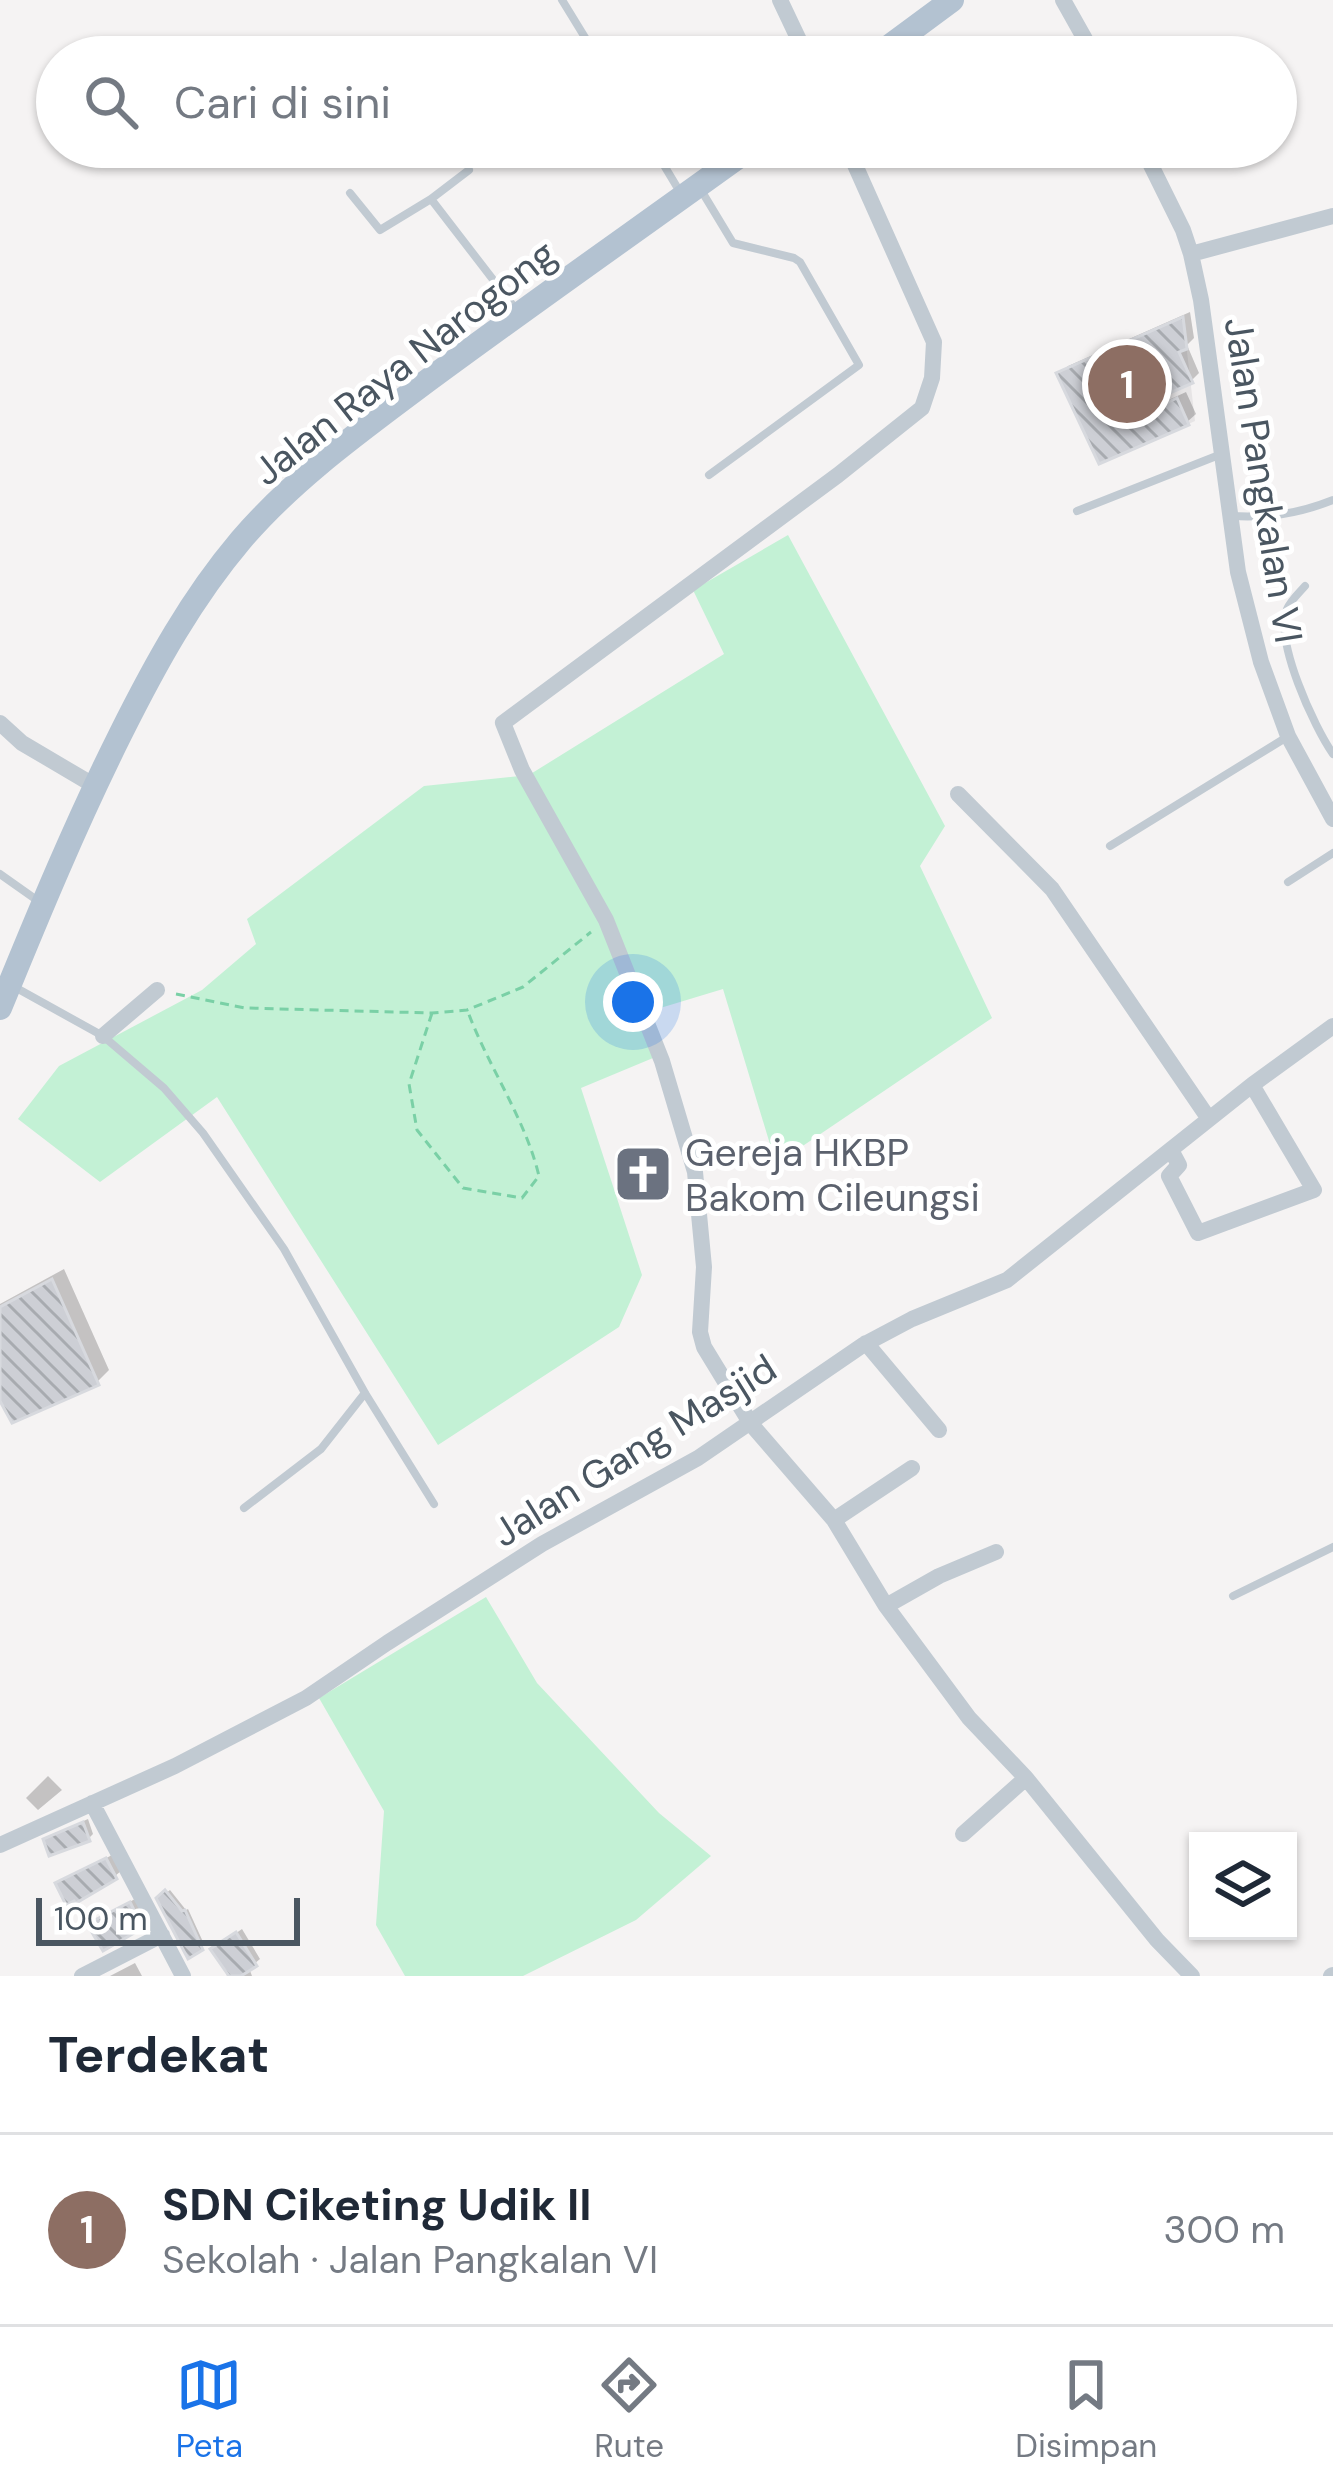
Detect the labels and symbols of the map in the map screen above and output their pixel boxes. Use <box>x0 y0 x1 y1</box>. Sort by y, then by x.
street label: Jalan Raya Narogong <box>242 228 566 497</box>
street label: Jalan Pangkalan VI <box>1213 314 1314 647</box>
pin: 1 <box>1088 339 1166 429</box>
your location <box>603 972 663 1032</box>
place label: Gereja HKBP Bakom Cileungsi <box>685 1127 980 1223</box>
church icon: Gereja HKBP Bakom Cileungsi <box>612 1143 674 1205</box>
street label: Jalan Gang Masjid <box>483 1343 786 1558</box>
scale bar <box>36 1892 300 1945</box>

